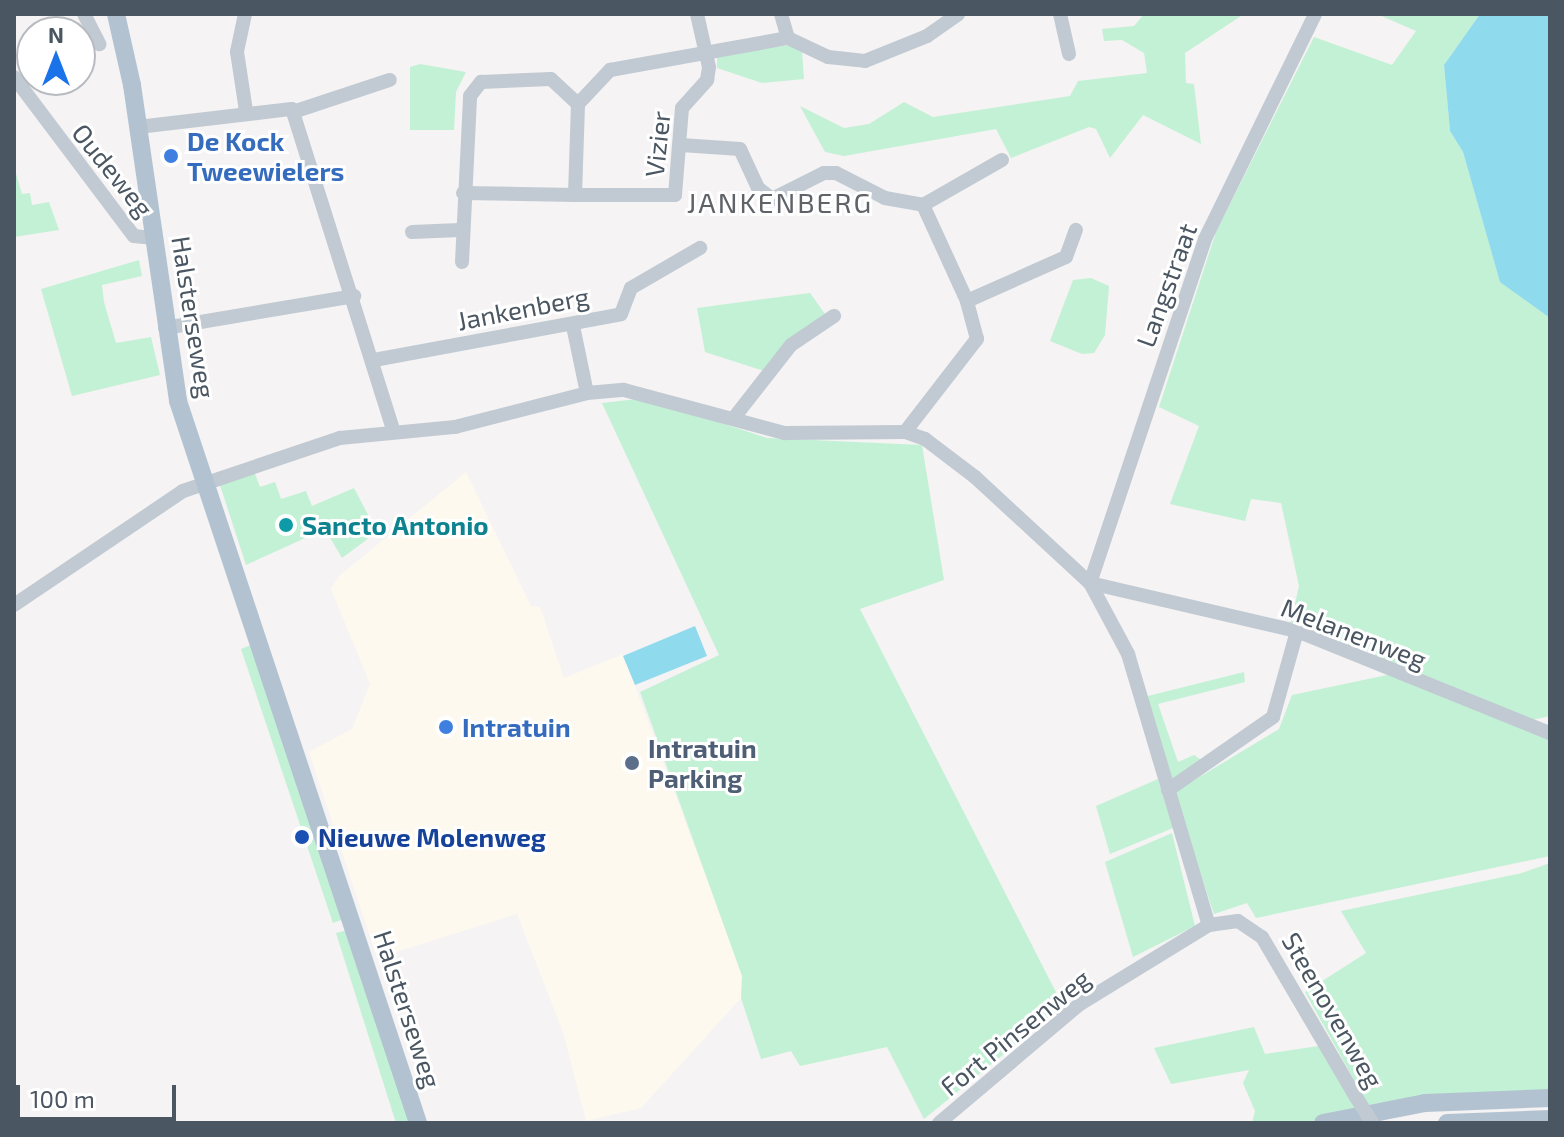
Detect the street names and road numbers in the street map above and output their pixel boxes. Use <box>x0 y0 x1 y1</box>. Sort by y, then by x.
street label: Vizier <box>638 109 676 179</box>
street label: Oudeweg <box>66 117 160 223</box>
street label: Langstraat <box>1129 219 1203 351</box>
street label: Halsterseweg <box>166 234 222 400</box>
street label: Jankenberg <box>454 280 592 336</box>
street label: Melanenweg <box>1277 591 1431 675</box>
street label: Halsterseweg <box>368 926 448 1092</box>
street label: Steenovenweg <box>1276 927 1390 1093</box>
street label: Fort Pinsenweg <box>934 962 1096 1102</box>

